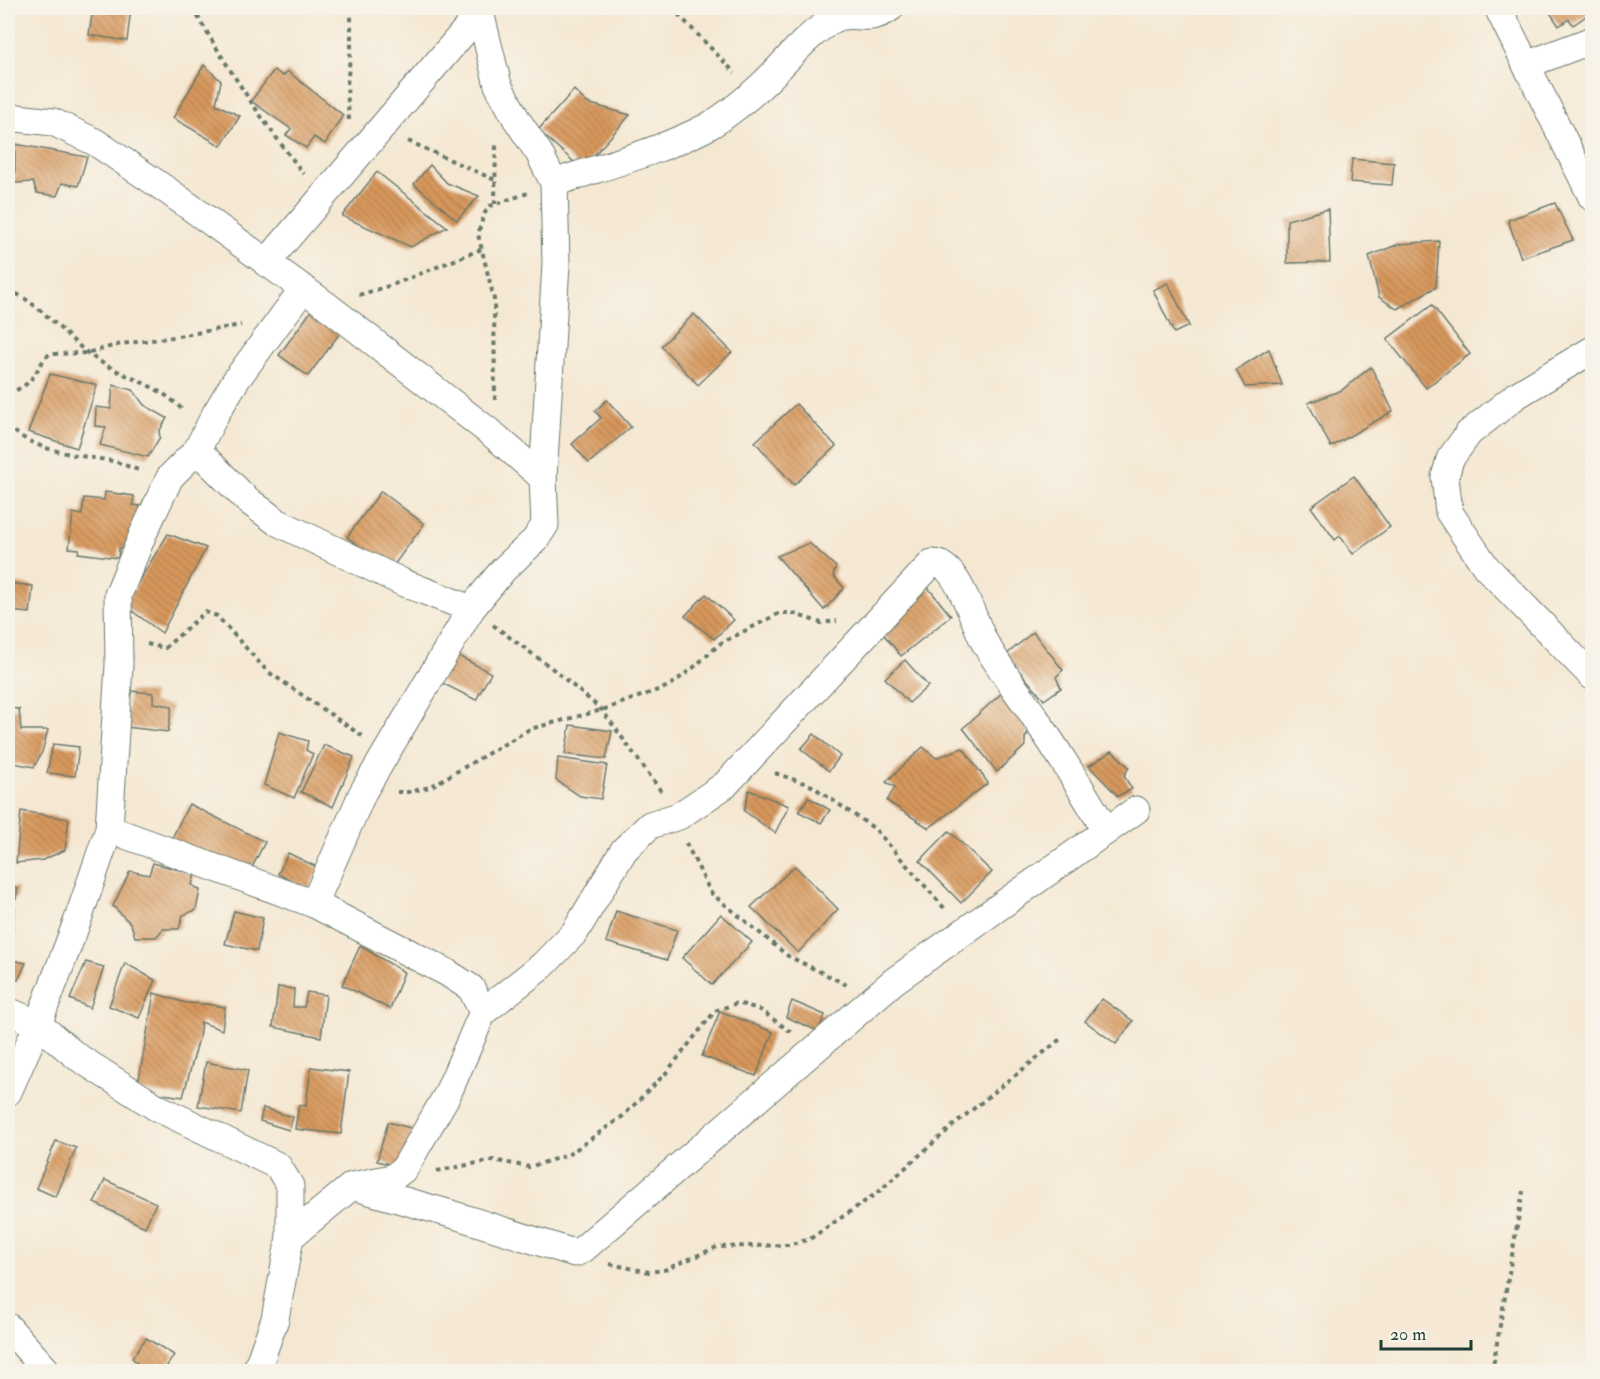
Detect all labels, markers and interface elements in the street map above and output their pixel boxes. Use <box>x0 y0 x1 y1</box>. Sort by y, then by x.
scale bar <box>1381 1313 1471 1351</box>
text: 20 m <box>1390 1323 1426 1346</box>

